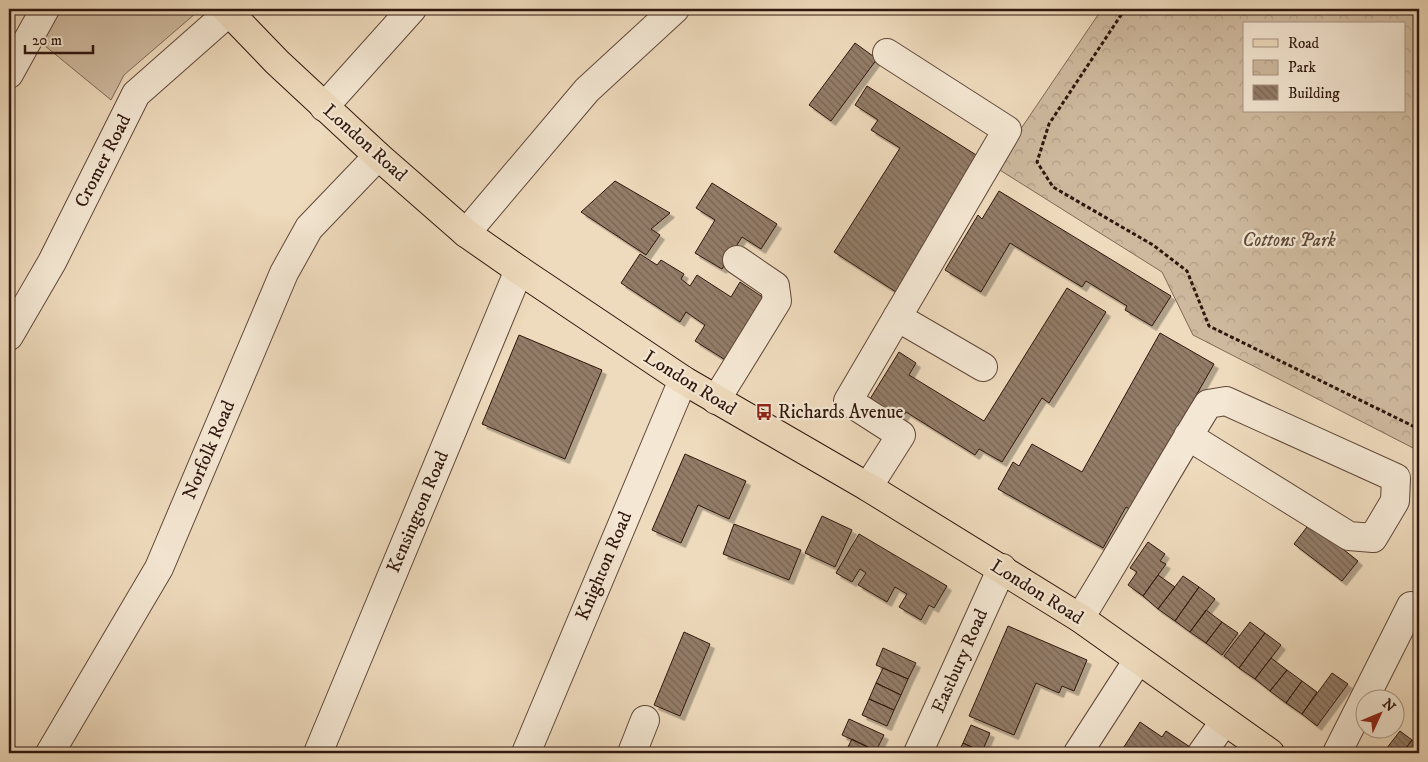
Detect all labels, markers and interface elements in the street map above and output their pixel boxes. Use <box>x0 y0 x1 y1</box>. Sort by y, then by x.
scale bar <box>25 22 92 54</box>
legend <box>1243 22 1406 112</box>
text: 20 m <box>32 31 62 50</box>
text: Road <box>1288 34 1320 53</box>
text: Park <box>1288 58 1317 77</box>
text: Building <box>1288 84 1340 103</box>
street label: London Road <box>318 99 412 187</box>
street label: Cromer Road <box>70 110 136 211</box>
park label: Cottons Park <box>1242 229 1336 252</box>
street label: London Road <box>639 345 741 421</box>
street label: Norfolk Road <box>178 397 240 503</box>
place label: Richards Avenue <box>778 401 904 424</box>
bus stop icon: Richards Avenue <box>754 402 774 422</box>
street label: Kensington Road <box>382 447 454 576</box>
street label: Knighton Road <box>571 508 637 624</box>
street label: London Road <box>986 554 1088 630</box>
street label: Eastbury Road <box>927 605 993 717</box>
north arrow <box>1356 690 1406 740</box>
text: N <box>1378 695 1399 716</box>

